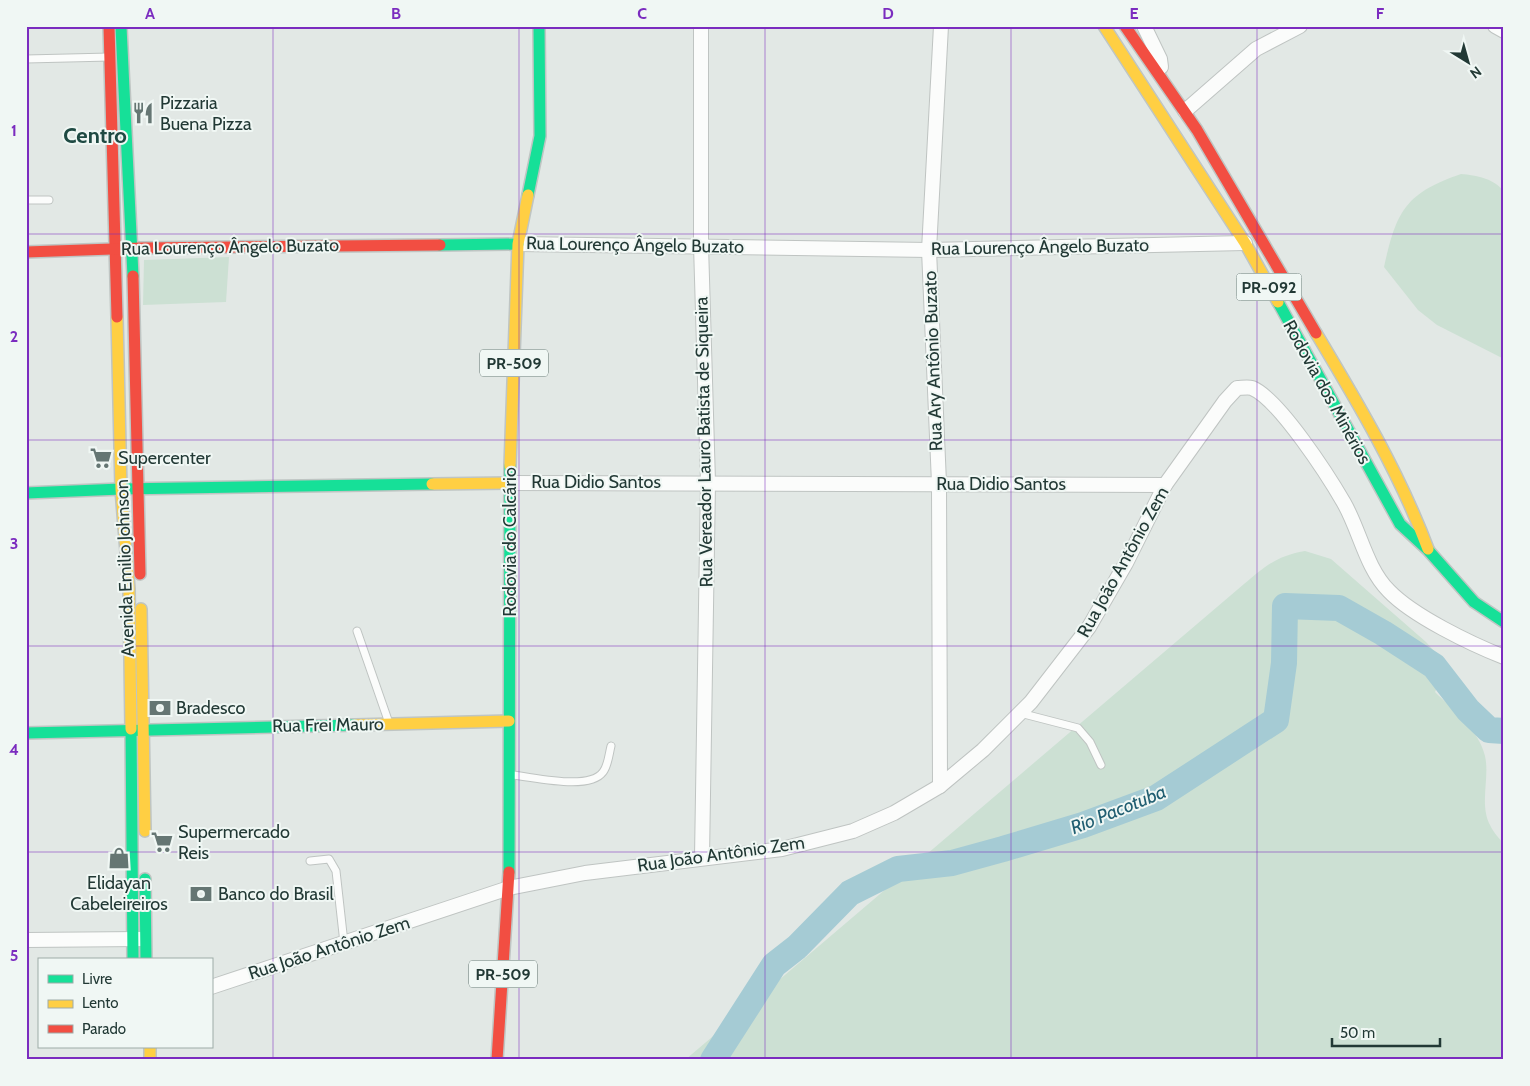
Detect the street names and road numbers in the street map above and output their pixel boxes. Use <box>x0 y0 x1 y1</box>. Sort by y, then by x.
street label: Rua Lourenço Ângelo Buzato <box>526 232 744 258</box>
street label: Rua Lourenço Ângelo Buzato <box>121 234 339 260</box>
street label: Rua Lourenço Ângelo Buzato <box>931 234 1149 260</box>
street label: Rua Ary Antônio Buzato <box>919 270 947 451</box>
road number: PR-092 <box>1236 274 1302 300</box>
street label: Rua Vereador Lauro Batista de Siqueira <box>690 296 718 588</box>
street label: Rodovia dos Minérios <box>1278 316 1376 468</box>
road number: PR-509 <box>480 349 548 376</box>
street label: Rodovia do Calcário <box>499 467 521 617</box>
street label: Rua Didio Santos <box>531 471 661 493</box>
street label: Rua Didio Santos <box>936 473 1066 495</box>
street label: Avenida Emilio Johnson <box>111 479 139 657</box>
street label: Rua João Antônio Zem <box>1072 483 1174 641</box>
street label: Rua Frei Mauro <box>272 713 384 737</box>
street label: Rua João Antônio Zem <box>636 831 806 877</box>
street label: Rua João Antônio Zem <box>245 911 413 985</box>
road number: PR-509 <box>469 961 537 988</box>

